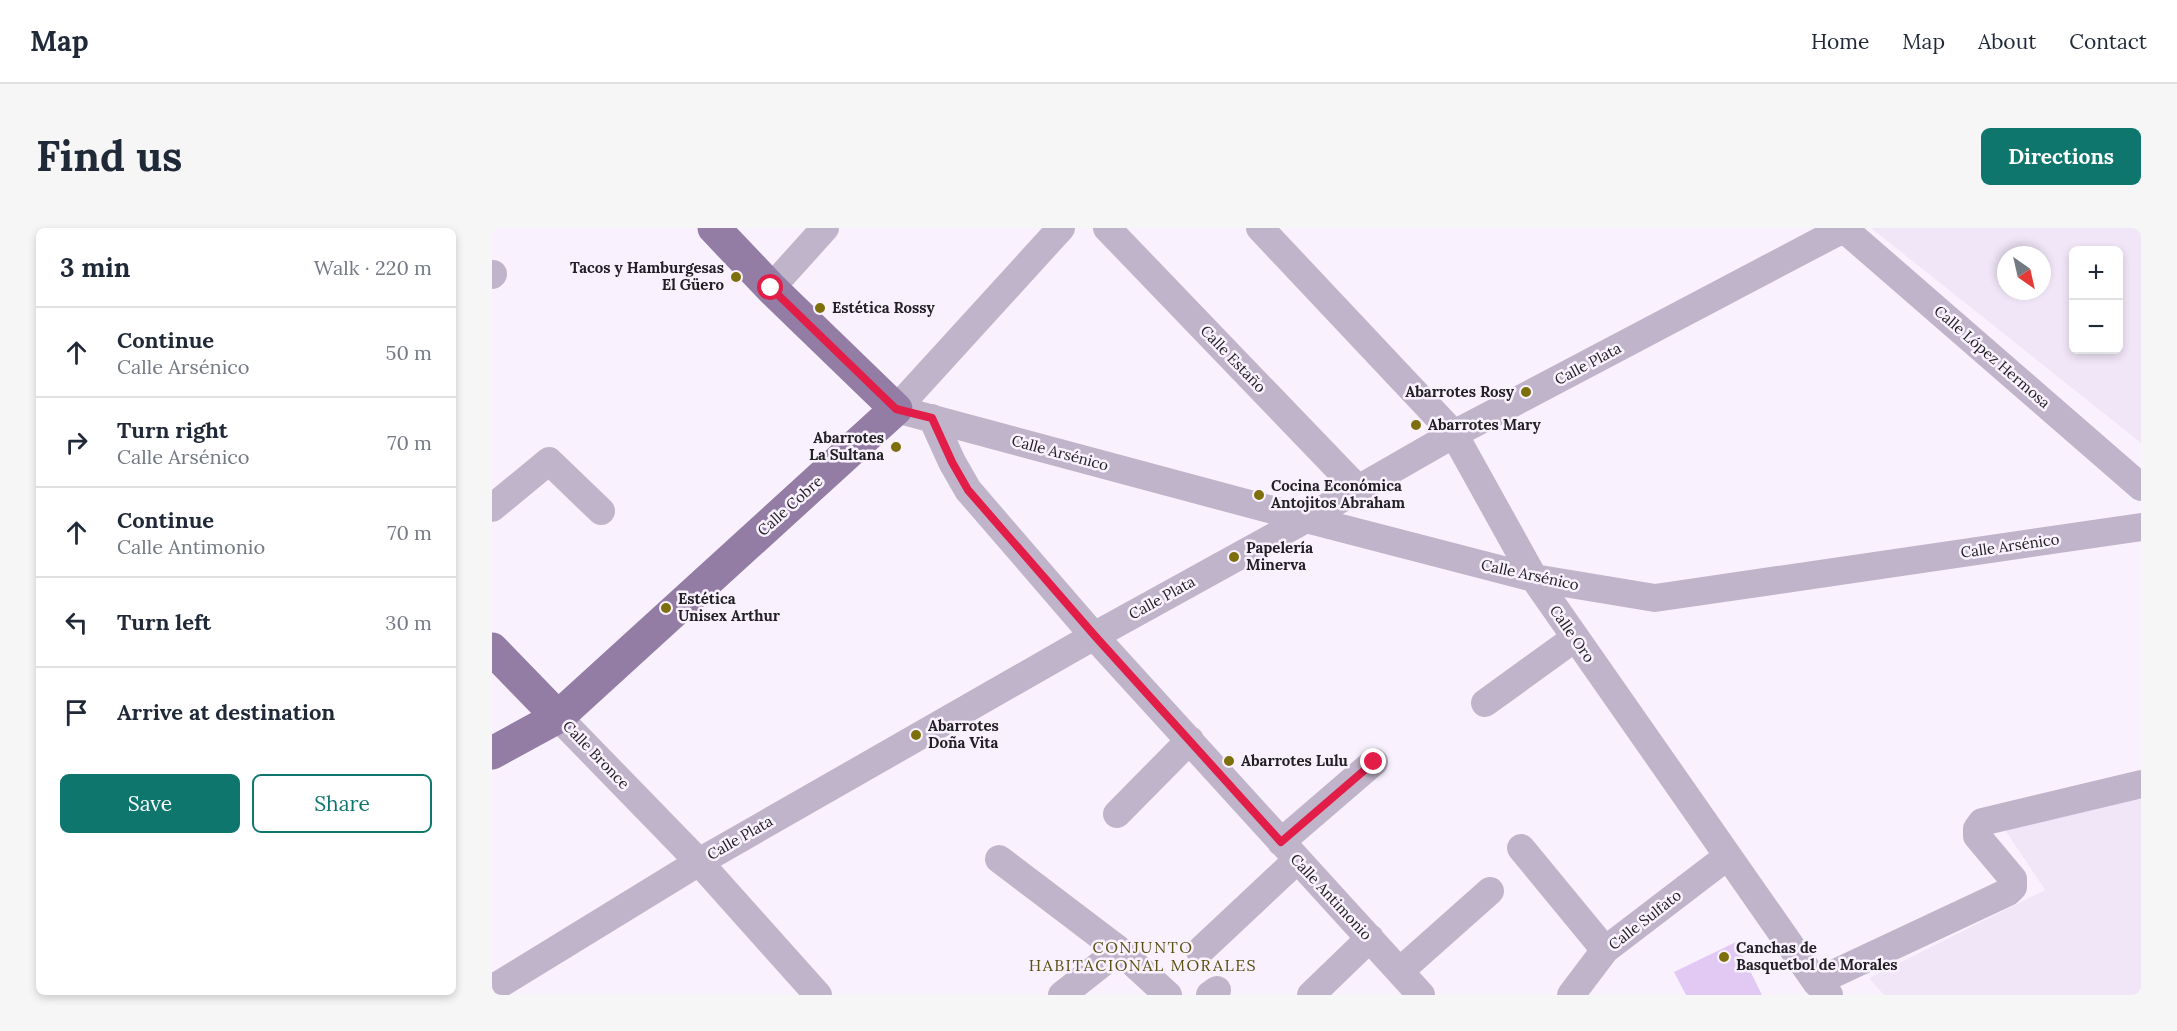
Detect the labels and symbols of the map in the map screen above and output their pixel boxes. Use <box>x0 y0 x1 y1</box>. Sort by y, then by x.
north arrow <box>1997 246 2051 300</box>
place label: Tacos y Hamburgesas El Güero <box>570 258 724 294</box>
marker: Tacos y Hamburgesas El Güero <box>729 270 743 284</box>
route start <box>757 274 783 300</box>
place label: Estética Rossy <box>832 298 936 317</box>
marker: Estética Rossy <box>813 301 827 315</box>
street label: Calle López Hermosa <box>1930 301 2054 412</box>
street label: Calle Estaño <box>1197 321 1270 396</box>
street label: Calle Plata <box>1551 338 1625 389</box>
place label: Abarrotes Rosy <box>1405 382 1515 401</box>
marker: Abarrotes Rosy <box>1519 385 1533 399</box>
place label: Abarrotes Mary <box>1428 415 1541 434</box>
marker: Abarrotes Mary <box>1409 418 1423 432</box>
place label: Abarrotes La Sultana <box>809 428 884 464</box>
street label: Calle Arsénico <box>1010 430 1111 475</box>
marker: Abarrotes La Sultana <box>889 440 903 454</box>
street label: Calle Cobre <box>753 471 826 540</box>
place label: Cocina Económica Antojitos Abraham <box>1271 476 1405 512</box>
marker: Cocina Económica Antojitos Abraham <box>1252 488 1266 502</box>
street label: Calle Arsénico <box>1959 529 2061 562</box>
place label: Papelería Minerva <box>1246 538 1313 574</box>
marker: Papelería Minerva <box>1227 550 1241 564</box>
street label: Calle Arsénico <box>1480 555 1581 594</box>
street label: Calle Plata <box>1125 572 1198 624</box>
place label: Estética Unisex Arthur <box>678 589 781 625</box>
marker: Estética Unisex Arthur <box>659 601 673 615</box>
street label: Calle Oro <box>1546 601 1599 666</box>
street label: Calle Bronce <box>559 716 634 793</box>
place label: Abarrotes Doña Vita <box>928 716 999 752</box>
marker: Abarrotes Doña Vita <box>909 728 923 742</box>
route end <box>1360 748 1386 774</box>
place label: Abarrotes Lulu <box>1241 751 1348 770</box>
marker: Abarrotes Lulu <box>1222 754 1236 768</box>
street label: Calle Plata <box>704 811 776 864</box>
street label: Calle Antimonio <box>1287 850 1376 944</box>
street label: Calle Sulfato <box>1604 885 1685 954</box>
district label: CONJUNTO HABITACIONAL MORALES <box>1029 937 1257 975</box>
place label: Canchas de Basquetbol de Morales <box>1736 938 1898 974</box>
marker: Canchas de Basquetbol de Morales <box>1717 950 1731 964</box>

